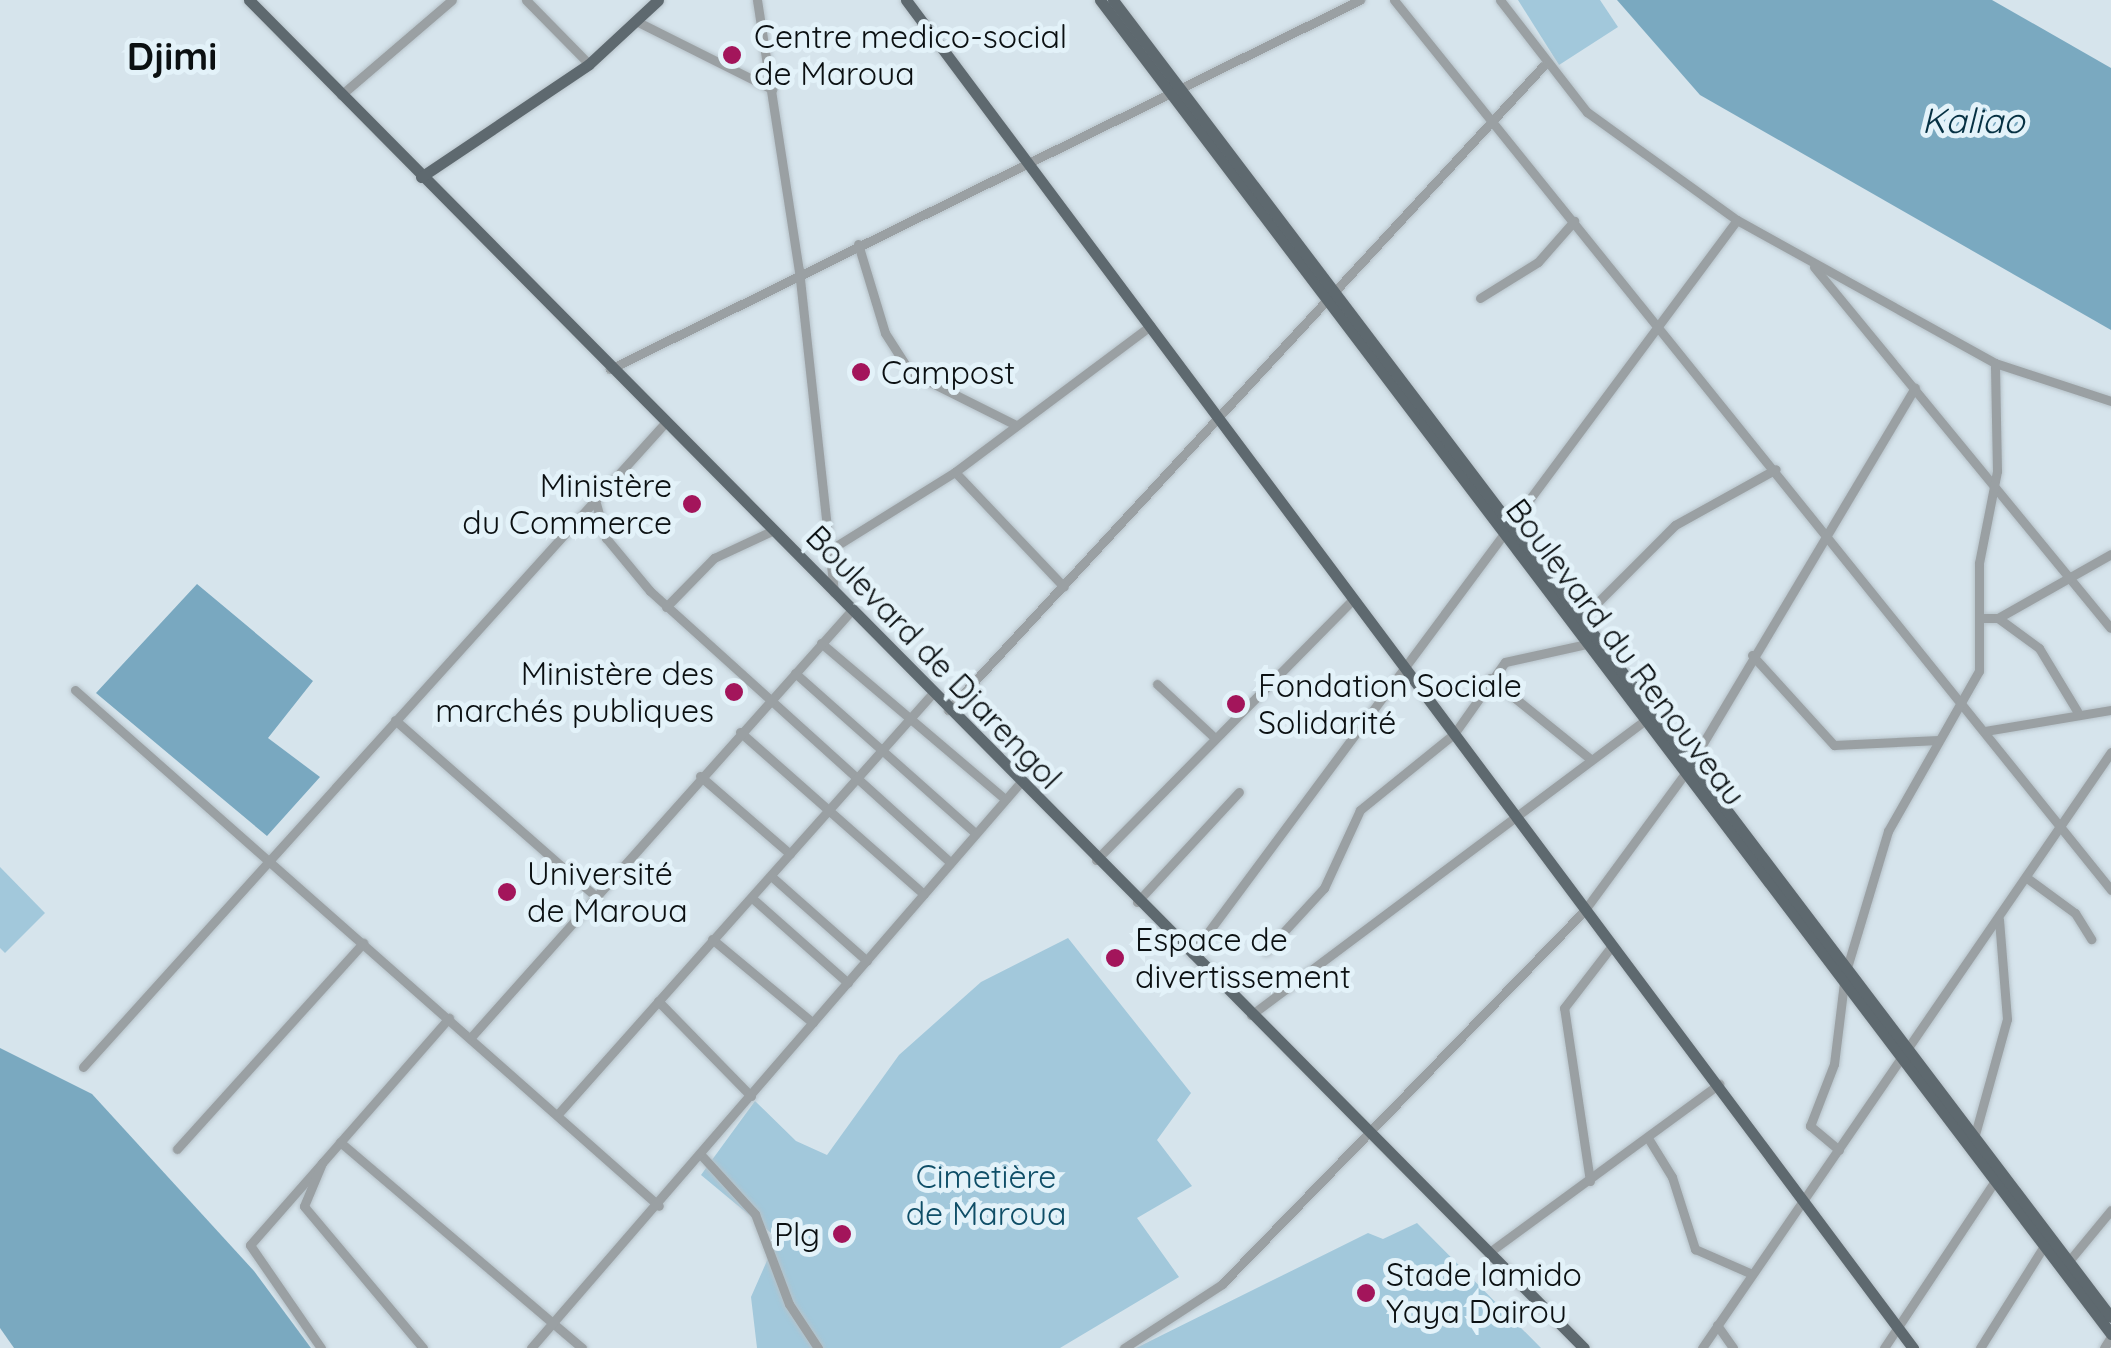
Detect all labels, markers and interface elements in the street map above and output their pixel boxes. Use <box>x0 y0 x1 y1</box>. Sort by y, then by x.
place label: Centre medico-social de Maroua <box>754 18 1067 93</box>
district label: Djimi <box>127 34 217 80</box>
marker: Centre medico-social de Maroua <box>719 42 745 68</box>
water label: Kaliao <box>1922 99 2024 141</box>
place label: Campost <box>881 353 1015 391</box>
marker: Campost <box>850 361 872 383</box>
place label: Ministère du Commerce <box>462 467 672 542</box>
street label: Boulevard du Renouveau <box>1498 491 1754 813</box>
marker: Ministère du Commerce <box>681 493 703 515</box>
street label: Boulevard de Djarengol <box>798 518 1070 796</box>
place label: Ministère des marchés publiques <box>435 655 714 730</box>
place label: Fondation Sociale Solidarité <box>1258 667 1522 742</box>
marker: Ministère des marchés publiques <box>723 681 745 703</box>
marker: Fondation Sociale Solidarité <box>1223 691 1249 717</box>
place label: Université de Maroua <box>527 855 688 930</box>
marker: Université de Maroua <box>496 881 518 903</box>
place label: Espace de divertissement <box>1135 921 1351 996</box>
marker: Espace de divertissement <box>1104 947 1126 969</box>
park label: Cimetière de Maroua <box>906 1158 1066 1233</box>
place label: Plg <box>774 1215 820 1253</box>
marker: Plg <box>829 1221 855 1247</box>
place label: Stade lamido Yaya Dairou <box>1386 1256 1582 1331</box>
marker: Stade lamido Yaya Dairou <box>1355 1282 1377 1304</box>

